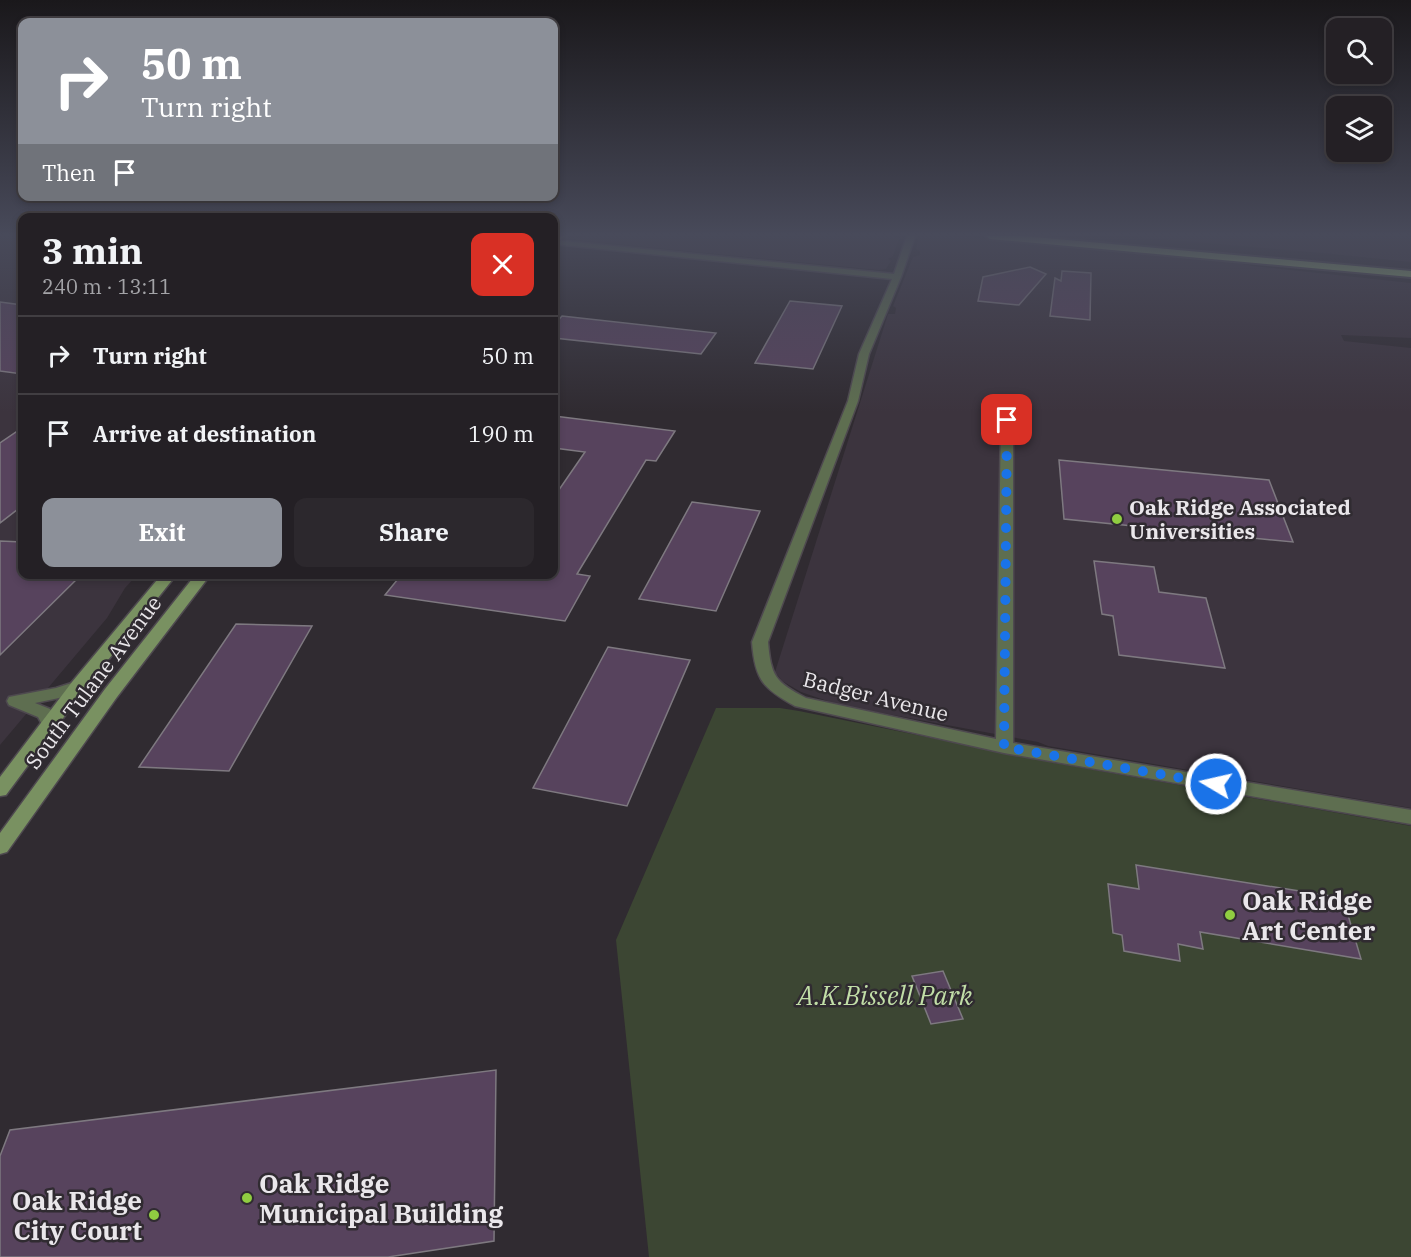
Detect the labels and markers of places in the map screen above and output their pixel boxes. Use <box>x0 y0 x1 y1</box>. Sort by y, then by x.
pin <box>981 394 1032 445</box>
place label: Oak Ridge Associated Universities <box>1129 493 1351 545</box>
marker: Oak Ridge Associated Universities <box>1110 512 1124 526</box>
place label: Oak Ridge Art Center <box>1242 883 1375 947</box>
marker: Oak Ridge Art Center <box>1223 908 1237 922</box>
place label: Oak Ridge Municipal Building <box>259 1166 503 1230</box>
place label: Oak Ridge City Court <box>12 1183 142 1247</box>
marker: Oak Ridge Municipal Building <box>240 1191 254 1205</box>
marker: Oak Ridge City Court <box>147 1208 161 1222</box>

